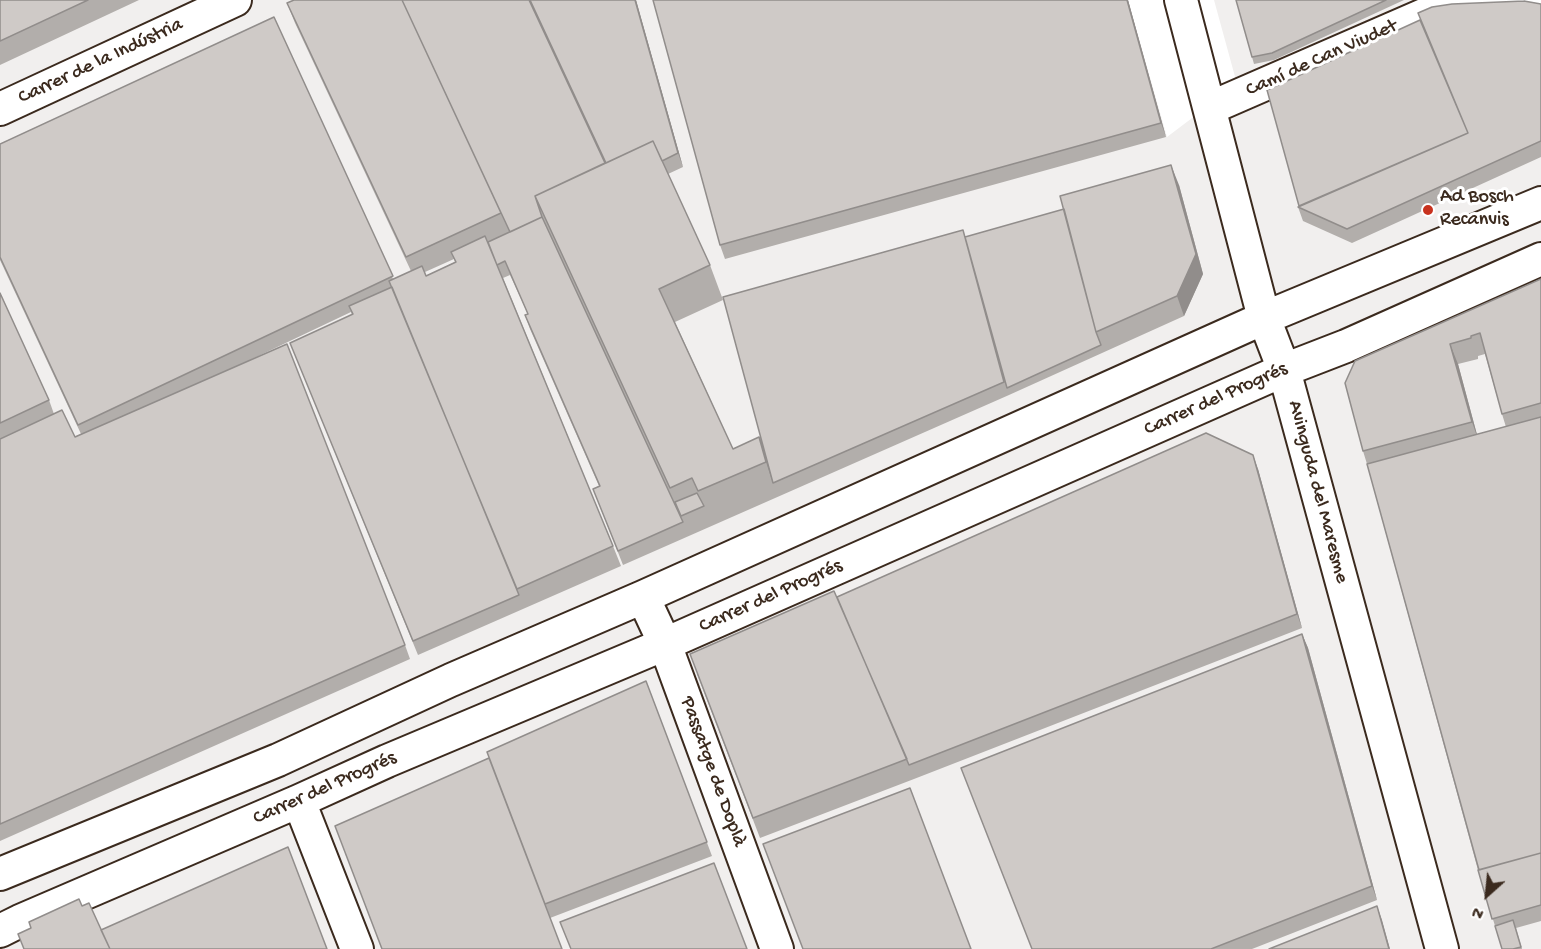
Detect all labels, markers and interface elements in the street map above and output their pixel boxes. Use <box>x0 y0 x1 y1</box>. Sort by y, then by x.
street label: Carrer de la Indústria <box>15 13 187 111</box>
street label: Camí de Can Viudet <box>1243 15 1401 103</box>
place label: Ad Bosch Recanvis <box>1440 186 1514 233</box>
marker: Ad Bosch Recanvis <box>1421 203 1435 217</box>
street label: Carrer del Progrés <box>1141 358 1291 442</box>
street label: Avinguda del Maresme <box>1281 398 1353 586</box>
street label: Carrer del Progrés <box>696 555 846 639</box>
street label: Passatge de Doplà <box>674 694 750 850</box>
street label: Carrer del Progrés <box>250 747 400 831</box>
north arrow <box>1457 865 1517 925</box>
text: N <box>1470 901 1488 922</box>

